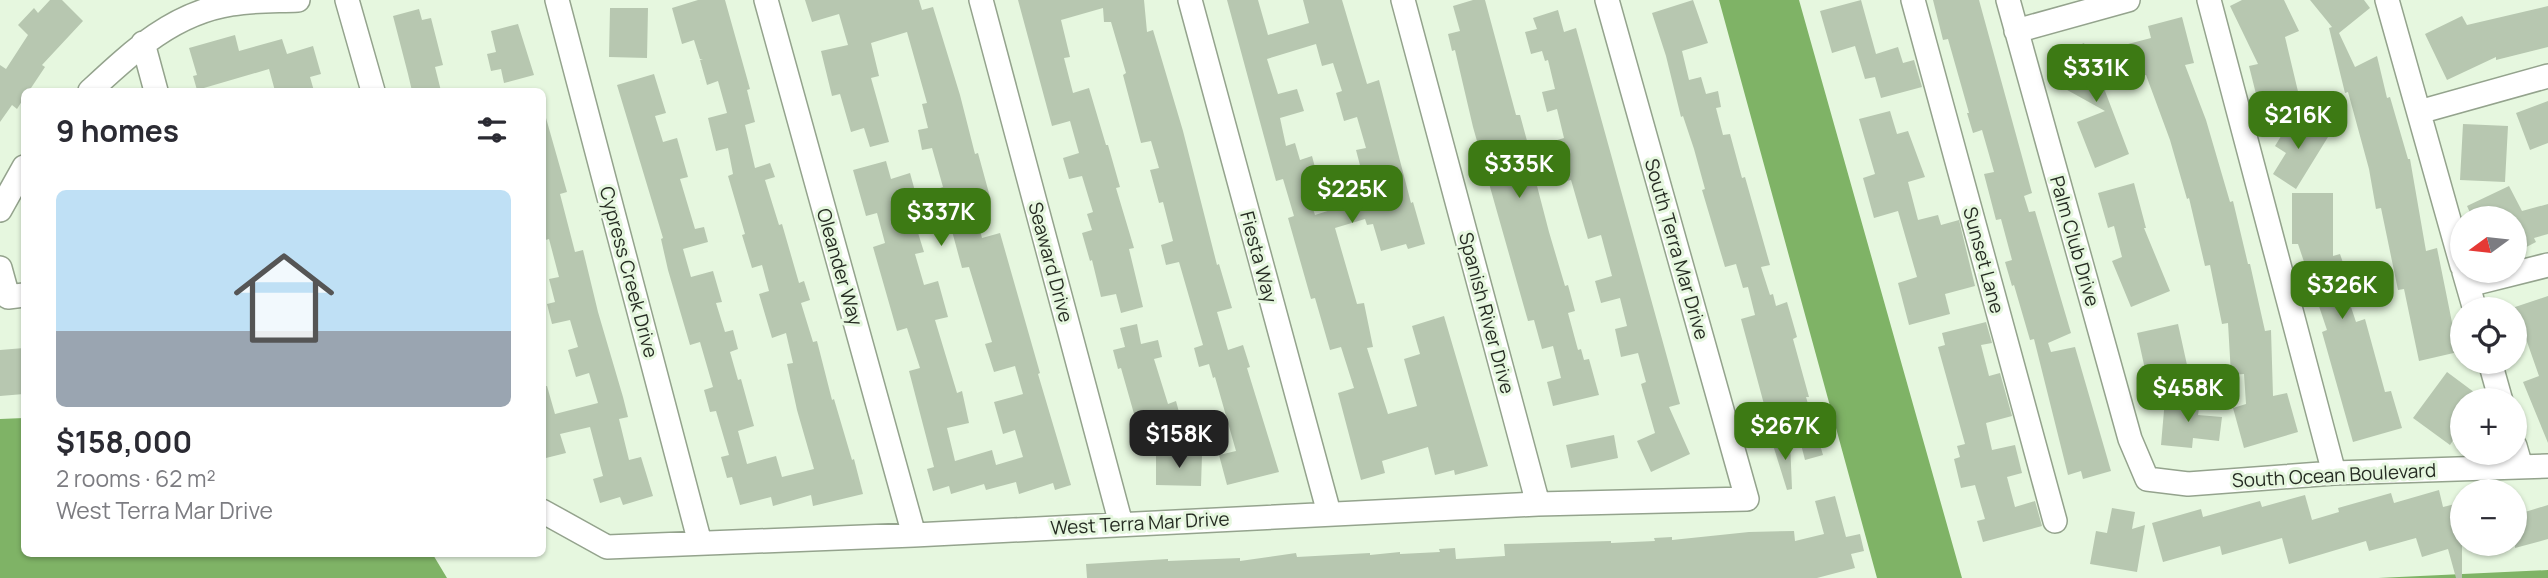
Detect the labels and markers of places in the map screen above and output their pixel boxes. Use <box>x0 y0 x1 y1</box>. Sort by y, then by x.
pin: $331K <box>2047 44 2145 104</box>
pin: $216K <box>2249 92 2347 151</box>
pin: $335K <box>1470 140 1568 200</box>
pin: $225K <box>1303 166 1401 225</box>
pin: $337K <box>892 188 990 248</box>
pin: $326K <box>2293 262 2391 321</box>
pin: $458K <box>2139 364 2237 424</box>
pin: $267K <box>1736 402 1834 462</box>
pin: $158K <box>1130 410 1228 470</box>

